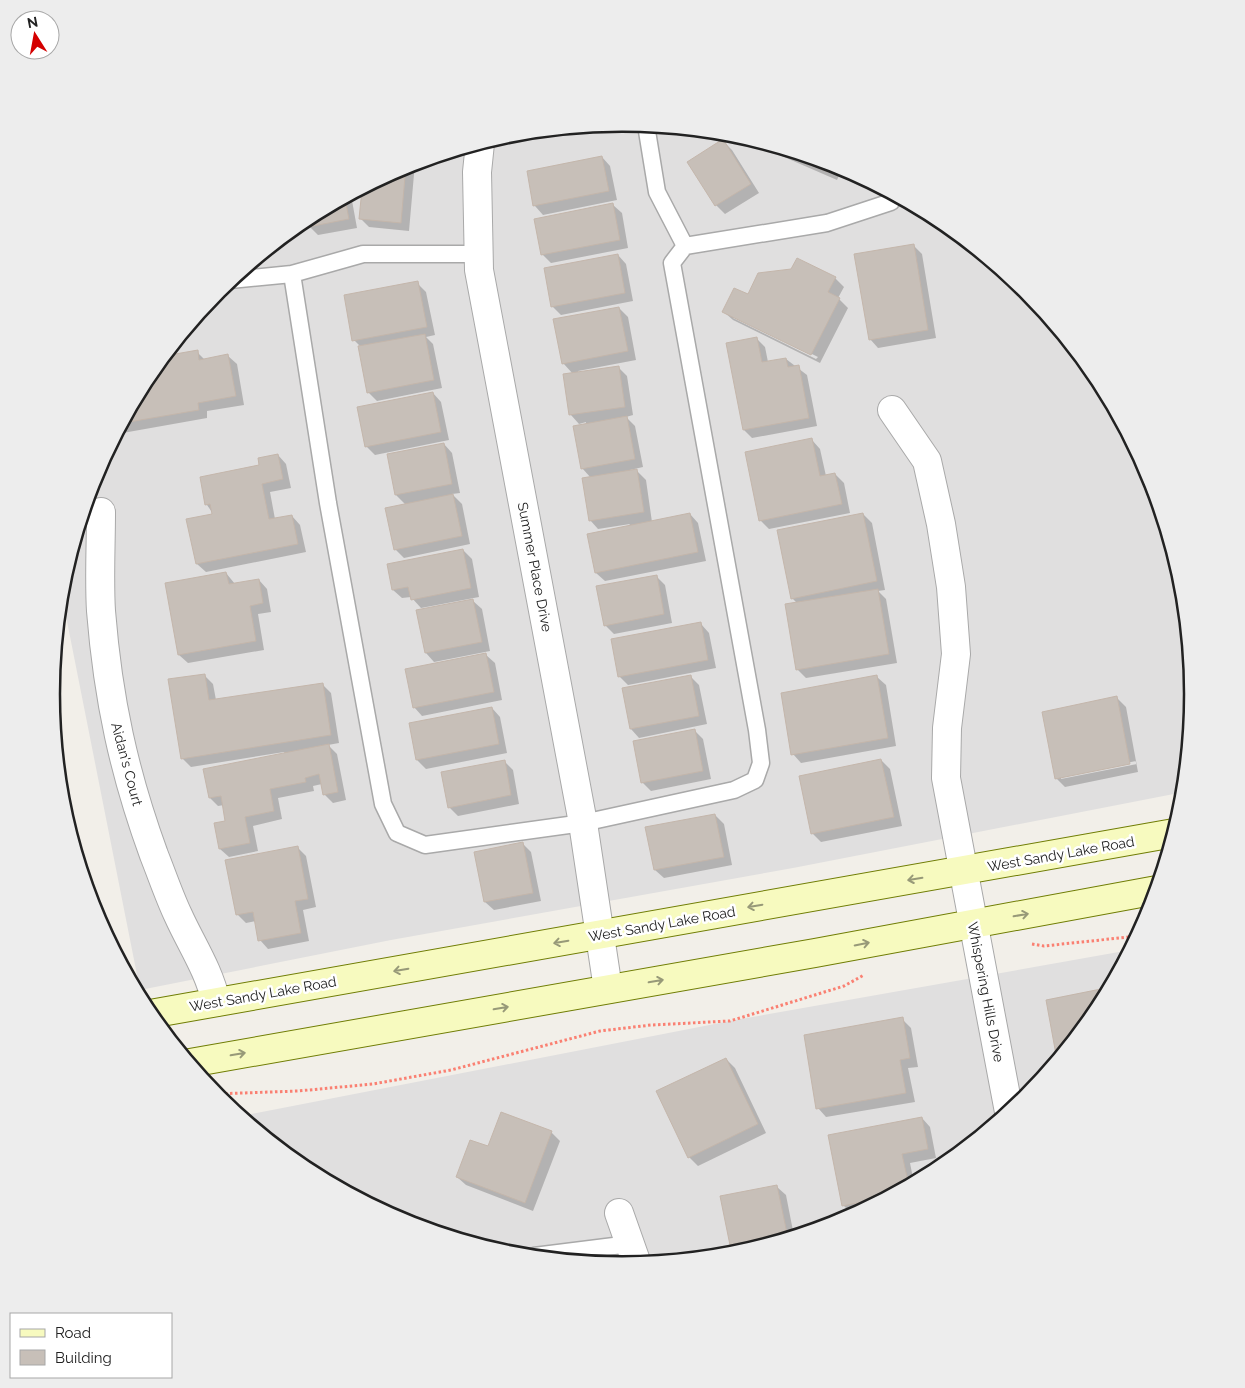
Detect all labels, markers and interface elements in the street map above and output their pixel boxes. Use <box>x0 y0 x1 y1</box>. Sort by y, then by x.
north arrow <box>10 10 60 60</box>
text: N <box>26 13 39 31</box>
street label: Summer Place Drive <box>515 501 555 633</box>
street label: Aidan's Court <box>108 721 146 808</box>
street label: West Sandy Lake Road <box>986 833 1136 875</box>
one-way arrow <box>908 875 924 885</box>
one-way arrow <box>748 902 764 912</box>
street label: West Sandy Lake Road <box>587 903 737 945</box>
one-way arrow <box>1013 910 1029 920</box>
street label: Whispering Hills Drive <box>965 921 1007 1063</box>
one-way arrow <box>553 937 569 947</box>
one-way arrow <box>854 939 870 949</box>
one-way arrow <box>393 965 409 975</box>
street label: West Sandy Lake Road <box>188 973 338 1015</box>
one-way arrow <box>648 976 664 986</box>
one-way arrow <box>493 1002 509 1012</box>
one-way arrow <box>230 1049 246 1059</box>
legend <box>10 1313 172 1378</box>
text: Road <box>55 1324 91 1342</box>
text: Building <box>55 1349 112 1367</box>

